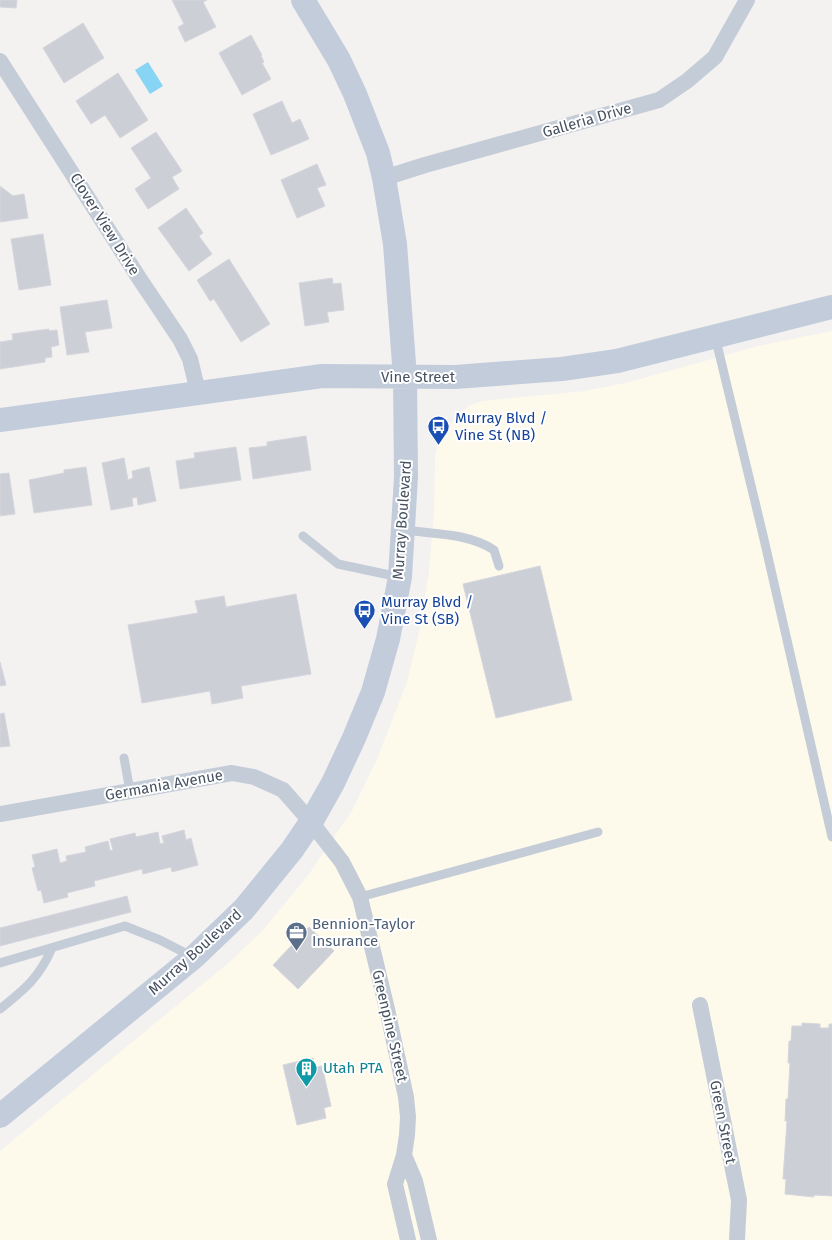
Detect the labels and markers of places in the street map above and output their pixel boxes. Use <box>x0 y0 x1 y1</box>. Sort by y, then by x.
place label: Murray Blvd / Vine St (NB) <box>455 409 547 444</box>
bus stop icon: Murray Blvd / Vine St (NB) <box>427 415 451 446</box>
place label: Murray Blvd / Vine St (SB) <box>381 593 473 628</box>
bus stop icon: Murray Blvd / Vine St (SB) <box>353 599 377 630</box>
place label: Bennion-Taylor Insurance <box>312 915 415 950</box>
office icon: Bennion-Taylor Insurance <box>284 921 308 952</box>
building icon: Utah PTA <box>295 1056 319 1087</box>
place label: Utah PTA <box>323 1059 384 1077</box>

